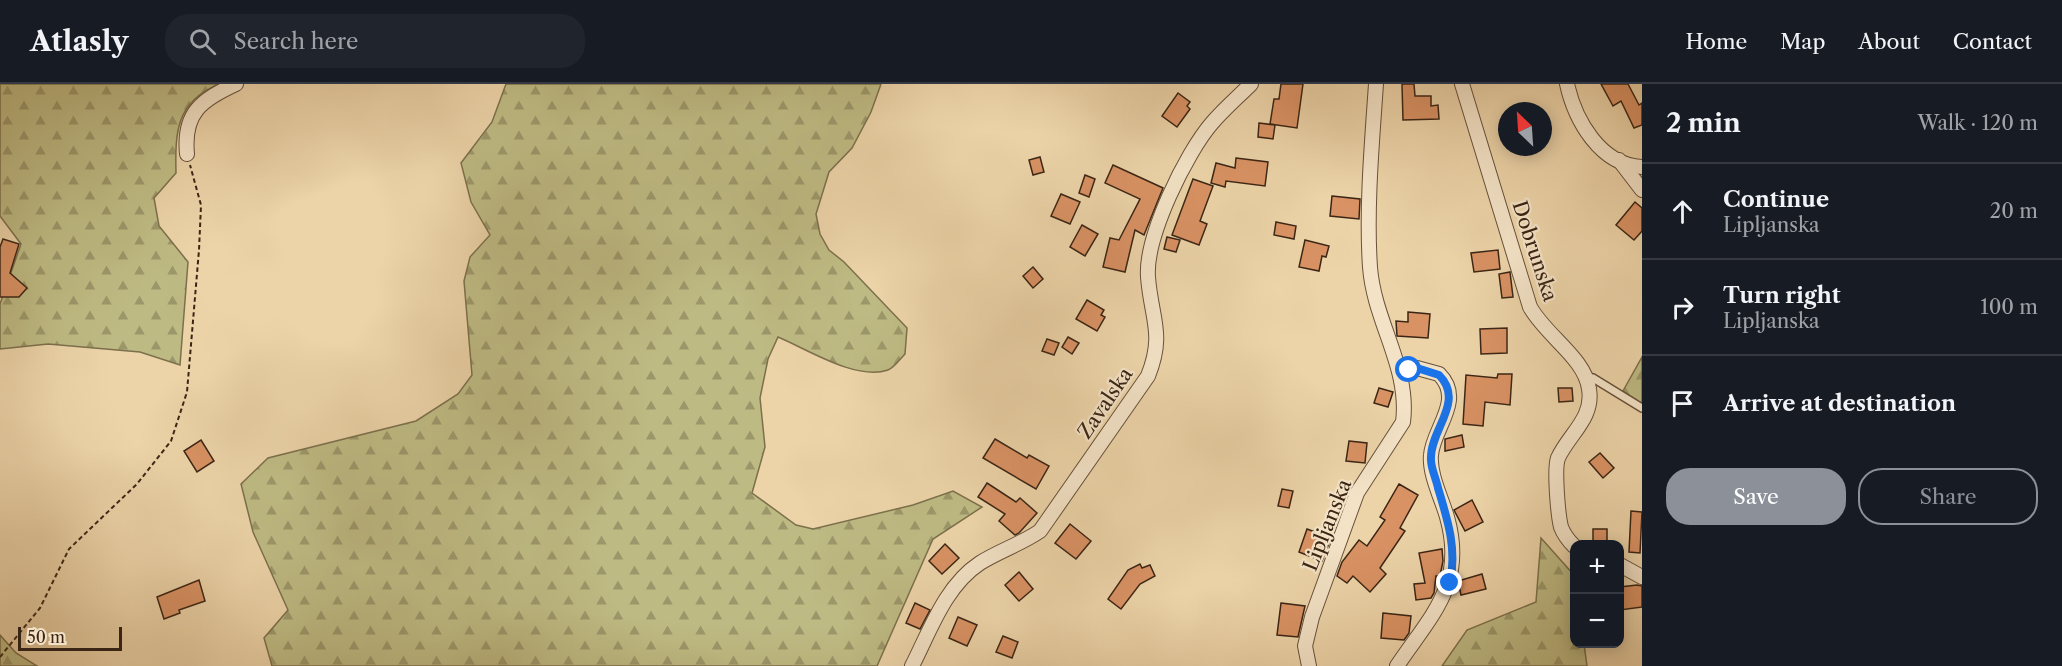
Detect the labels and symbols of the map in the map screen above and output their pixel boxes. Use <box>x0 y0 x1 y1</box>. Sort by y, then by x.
north arrow <box>1498 102 1552 156</box>
street label: Dobrunska <box>1507 198 1563 305</box>
route start <box>1395 356 1421 382</box>
street label: Zavalska <box>1072 362 1138 443</box>
street label: Lipljanska <box>1298 475 1356 574</box>
route end <box>1436 569 1462 595</box>
scale bar <box>18 624 122 652</box>

